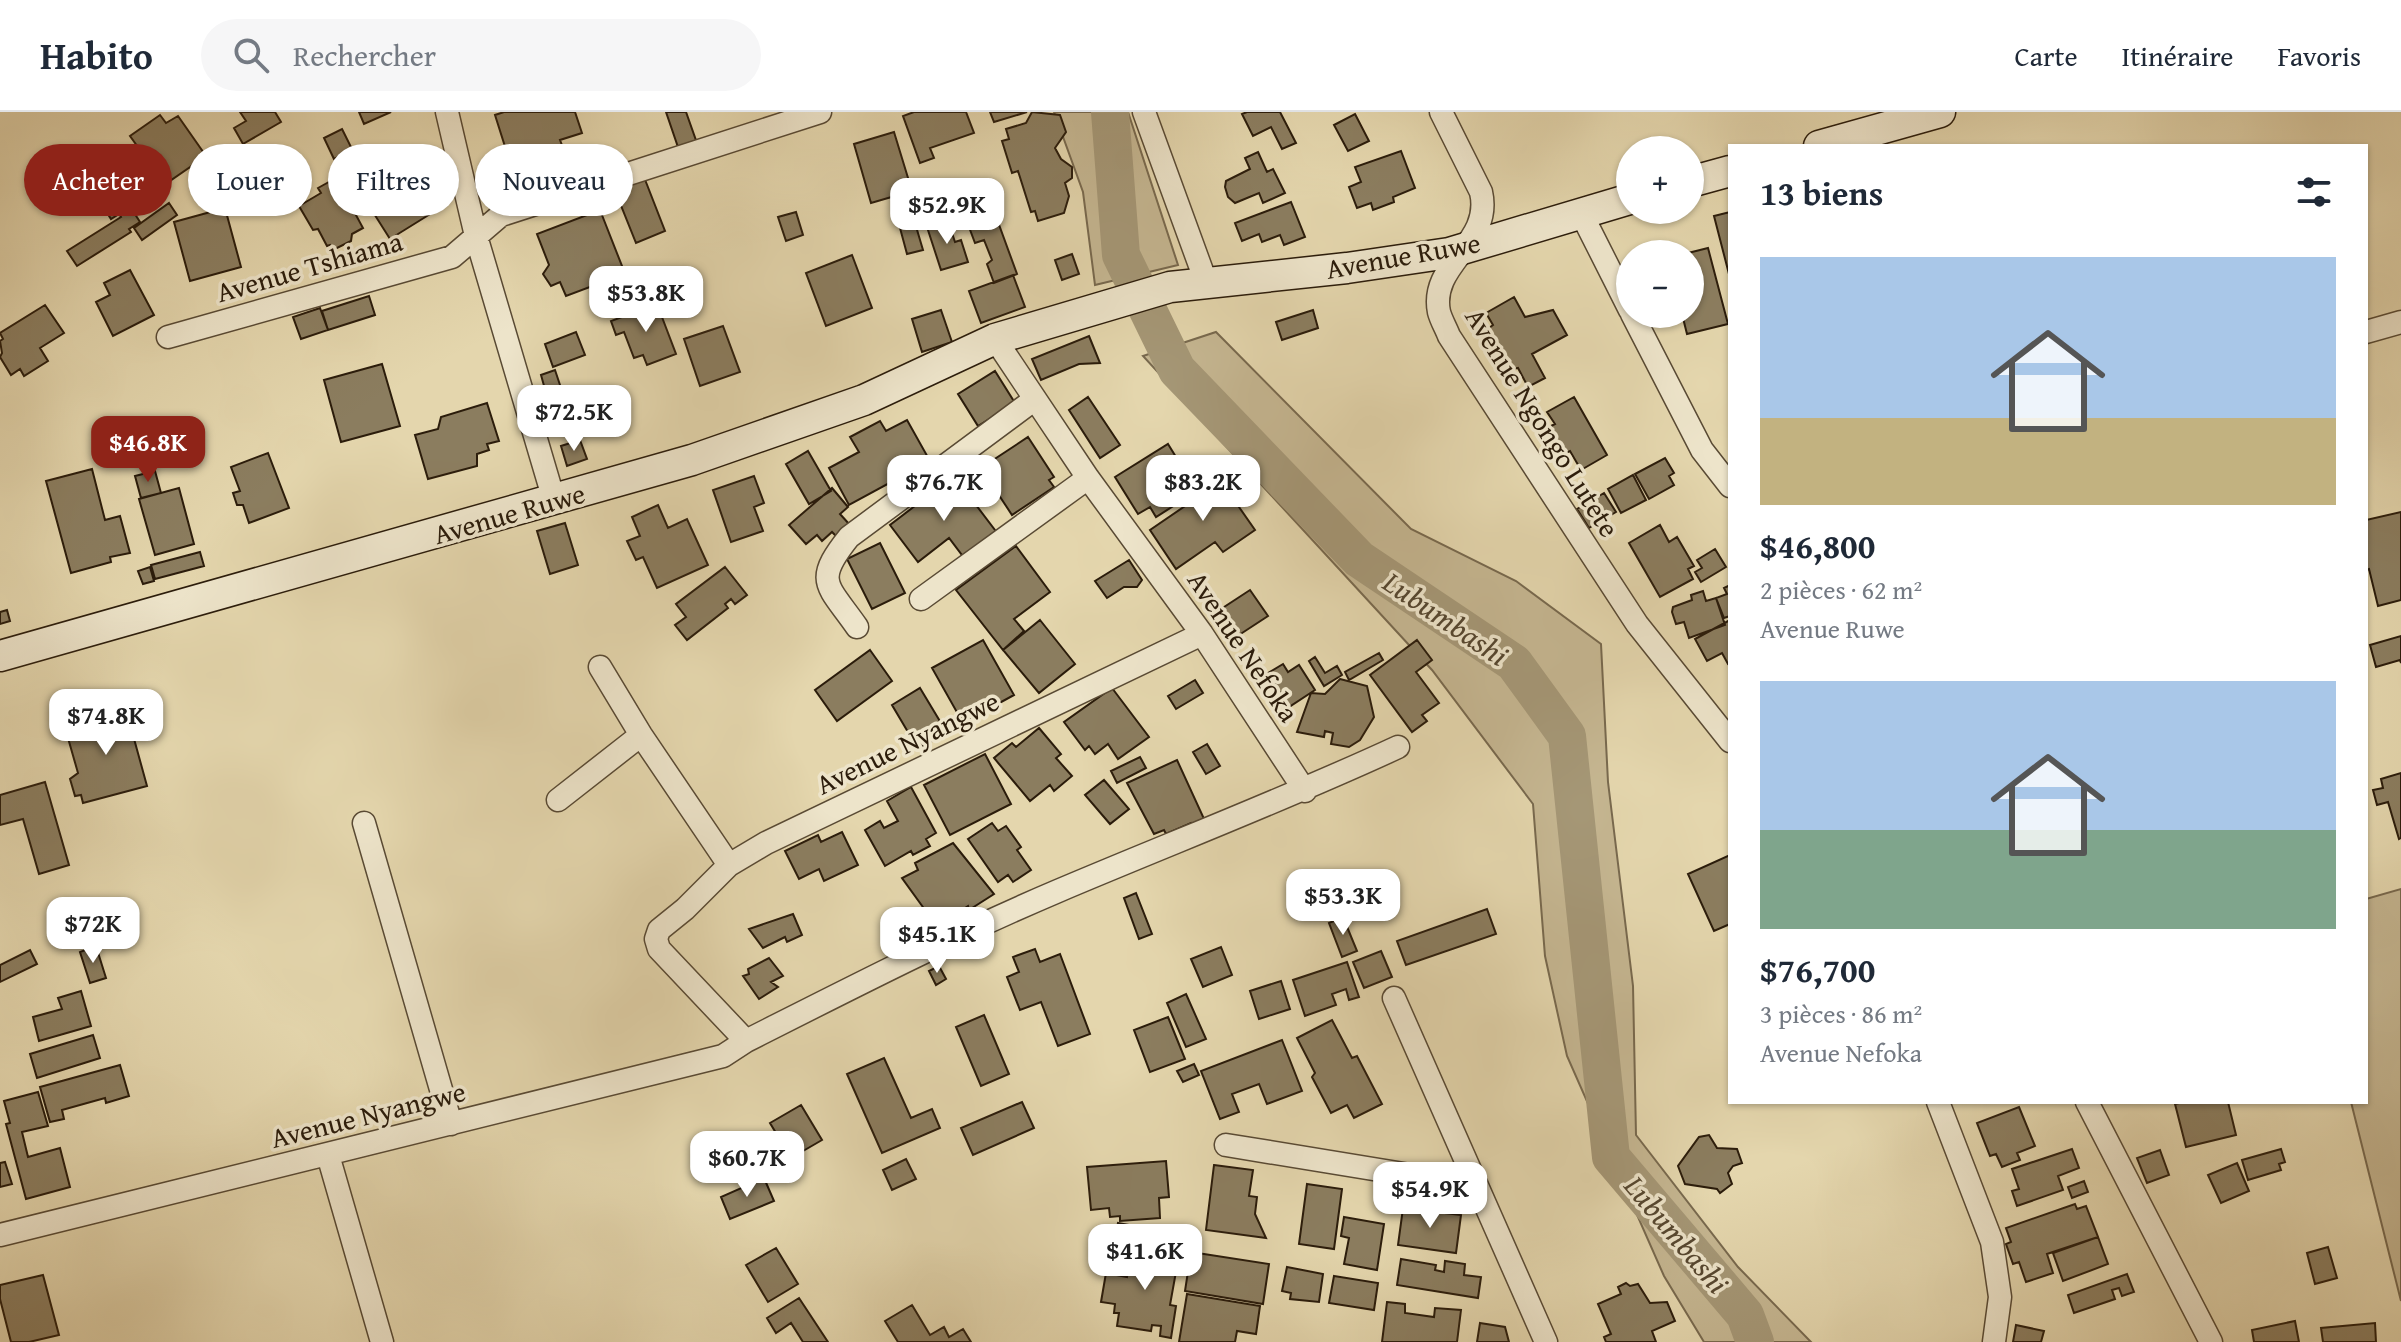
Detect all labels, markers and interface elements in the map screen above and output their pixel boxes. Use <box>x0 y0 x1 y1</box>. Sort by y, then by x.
search box <box>201 19 761 91</box>
text: Habito <box>40 27 153 83</box>
icon: search <box>229 33 273 77</box>
text: Rechercher <box>293 33 436 77</box>
text: Carte <box>2015 35 2078 76</box>
text: Itinéraire <box>2122 35 2233 76</box>
text: Favoris <box>2277 35 2361 76</box>
map controls <box>1616 136 1704 328</box>
button: + <box>1616 136 1704 224</box>
chip: Acheter <box>24 144 172 216</box>
chip: Louer <box>188 144 312 216</box>
chip: Filtres <box>328 144 459 216</box>
chip: Nouveau <box>475 144 633 216</box>
text: 13 biens <box>1760 168 1883 217</box>
icon: filters <box>2292 170 2336 214</box>
pin: $52.9K <box>882 178 1012 246</box>
text: $52.9K <box>908 184 986 223</box>
street label: Avenue Tshiama <box>211 220 408 312</box>
street label: Avenue Ruwe <box>1323 221 1483 289</box>
button: − <box>1616 240 1704 328</box>
pin: $53.8K <box>581 266 711 334</box>
text: $53.8K <box>607 272 685 311</box>
street label: Avenue Ngongo Lutete <box>1456 299 1630 545</box>
icon: home <box>1976 309 2120 453</box>
pin: $72.5K <box>509 385 639 453</box>
text: $72.5K <box>535 391 613 430</box>
pin: $46.8K <box>83 416 213 484</box>
text: $46.8K <box>109 422 187 461</box>
pin: $76.7K <box>879 455 1009 523</box>
pin: $83.2K <box>1138 455 1268 523</box>
text: $76.7K <box>905 461 983 500</box>
text: $83.2K <box>1164 461 1242 500</box>
street label: Avenue Ruwe <box>428 472 590 554</box>
text: $46,800 <box>1760 521 1875 570</box>
water label: Lubumbashi <box>1374 559 1518 676</box>
street label: Avenue Nefoka <box>1178 562 1310 730</box>
text: 2 pièces · 62 m² <box>1760 570 1922 609</box>
text: Avenue Ruwe <box>1760 609 1905 648</box>
street label: Avenue Nyangwe <box>808 680 1006 804</box>
pin: $74.8K <box>41 689 171 757</box>
text: $74.8K <box>67 695 145 734</box>
icon: home <box>1976 733 2120 877</box>
pin: $53.3K <box>1278 869 1408 937</box>
text: $53.3K <box>1304 875 1382 914</box>
pin: $72K <box>46 897 140 965</box>
text: $72K <box>65 903 121 942</box>
pin: $45.1K <box>872 907 1002 975</box>
text: $45.1K <box>898 913 976 952</box>
text: $76,700 <box>1760 945 1875 994</box>
text: 3 pièces · 86 m² <box>1760 994 1922 1033</box>
text: Avenue Nefoka <box>1760 1033 1922 1072</box>
street label: Avenue Nyangwe <box>266 1070 470 1158</box>
pin: $60.7K <box>682 1131 812 1199</box>
text: $60.7K <box>708 1137 786 1176</box>
pin: $54.9K <box>1365 1162 1495 1230</box>
water label: Lubumbashi <box>1614 1164 1740 1303</box>
text: $54.9K <box>1391 1168 1469 1207</box>
pin: $41.6K <box>1080 1224 1210 1292</box>
text: $41.6K <box>1106 1230 1184 1269</box>

